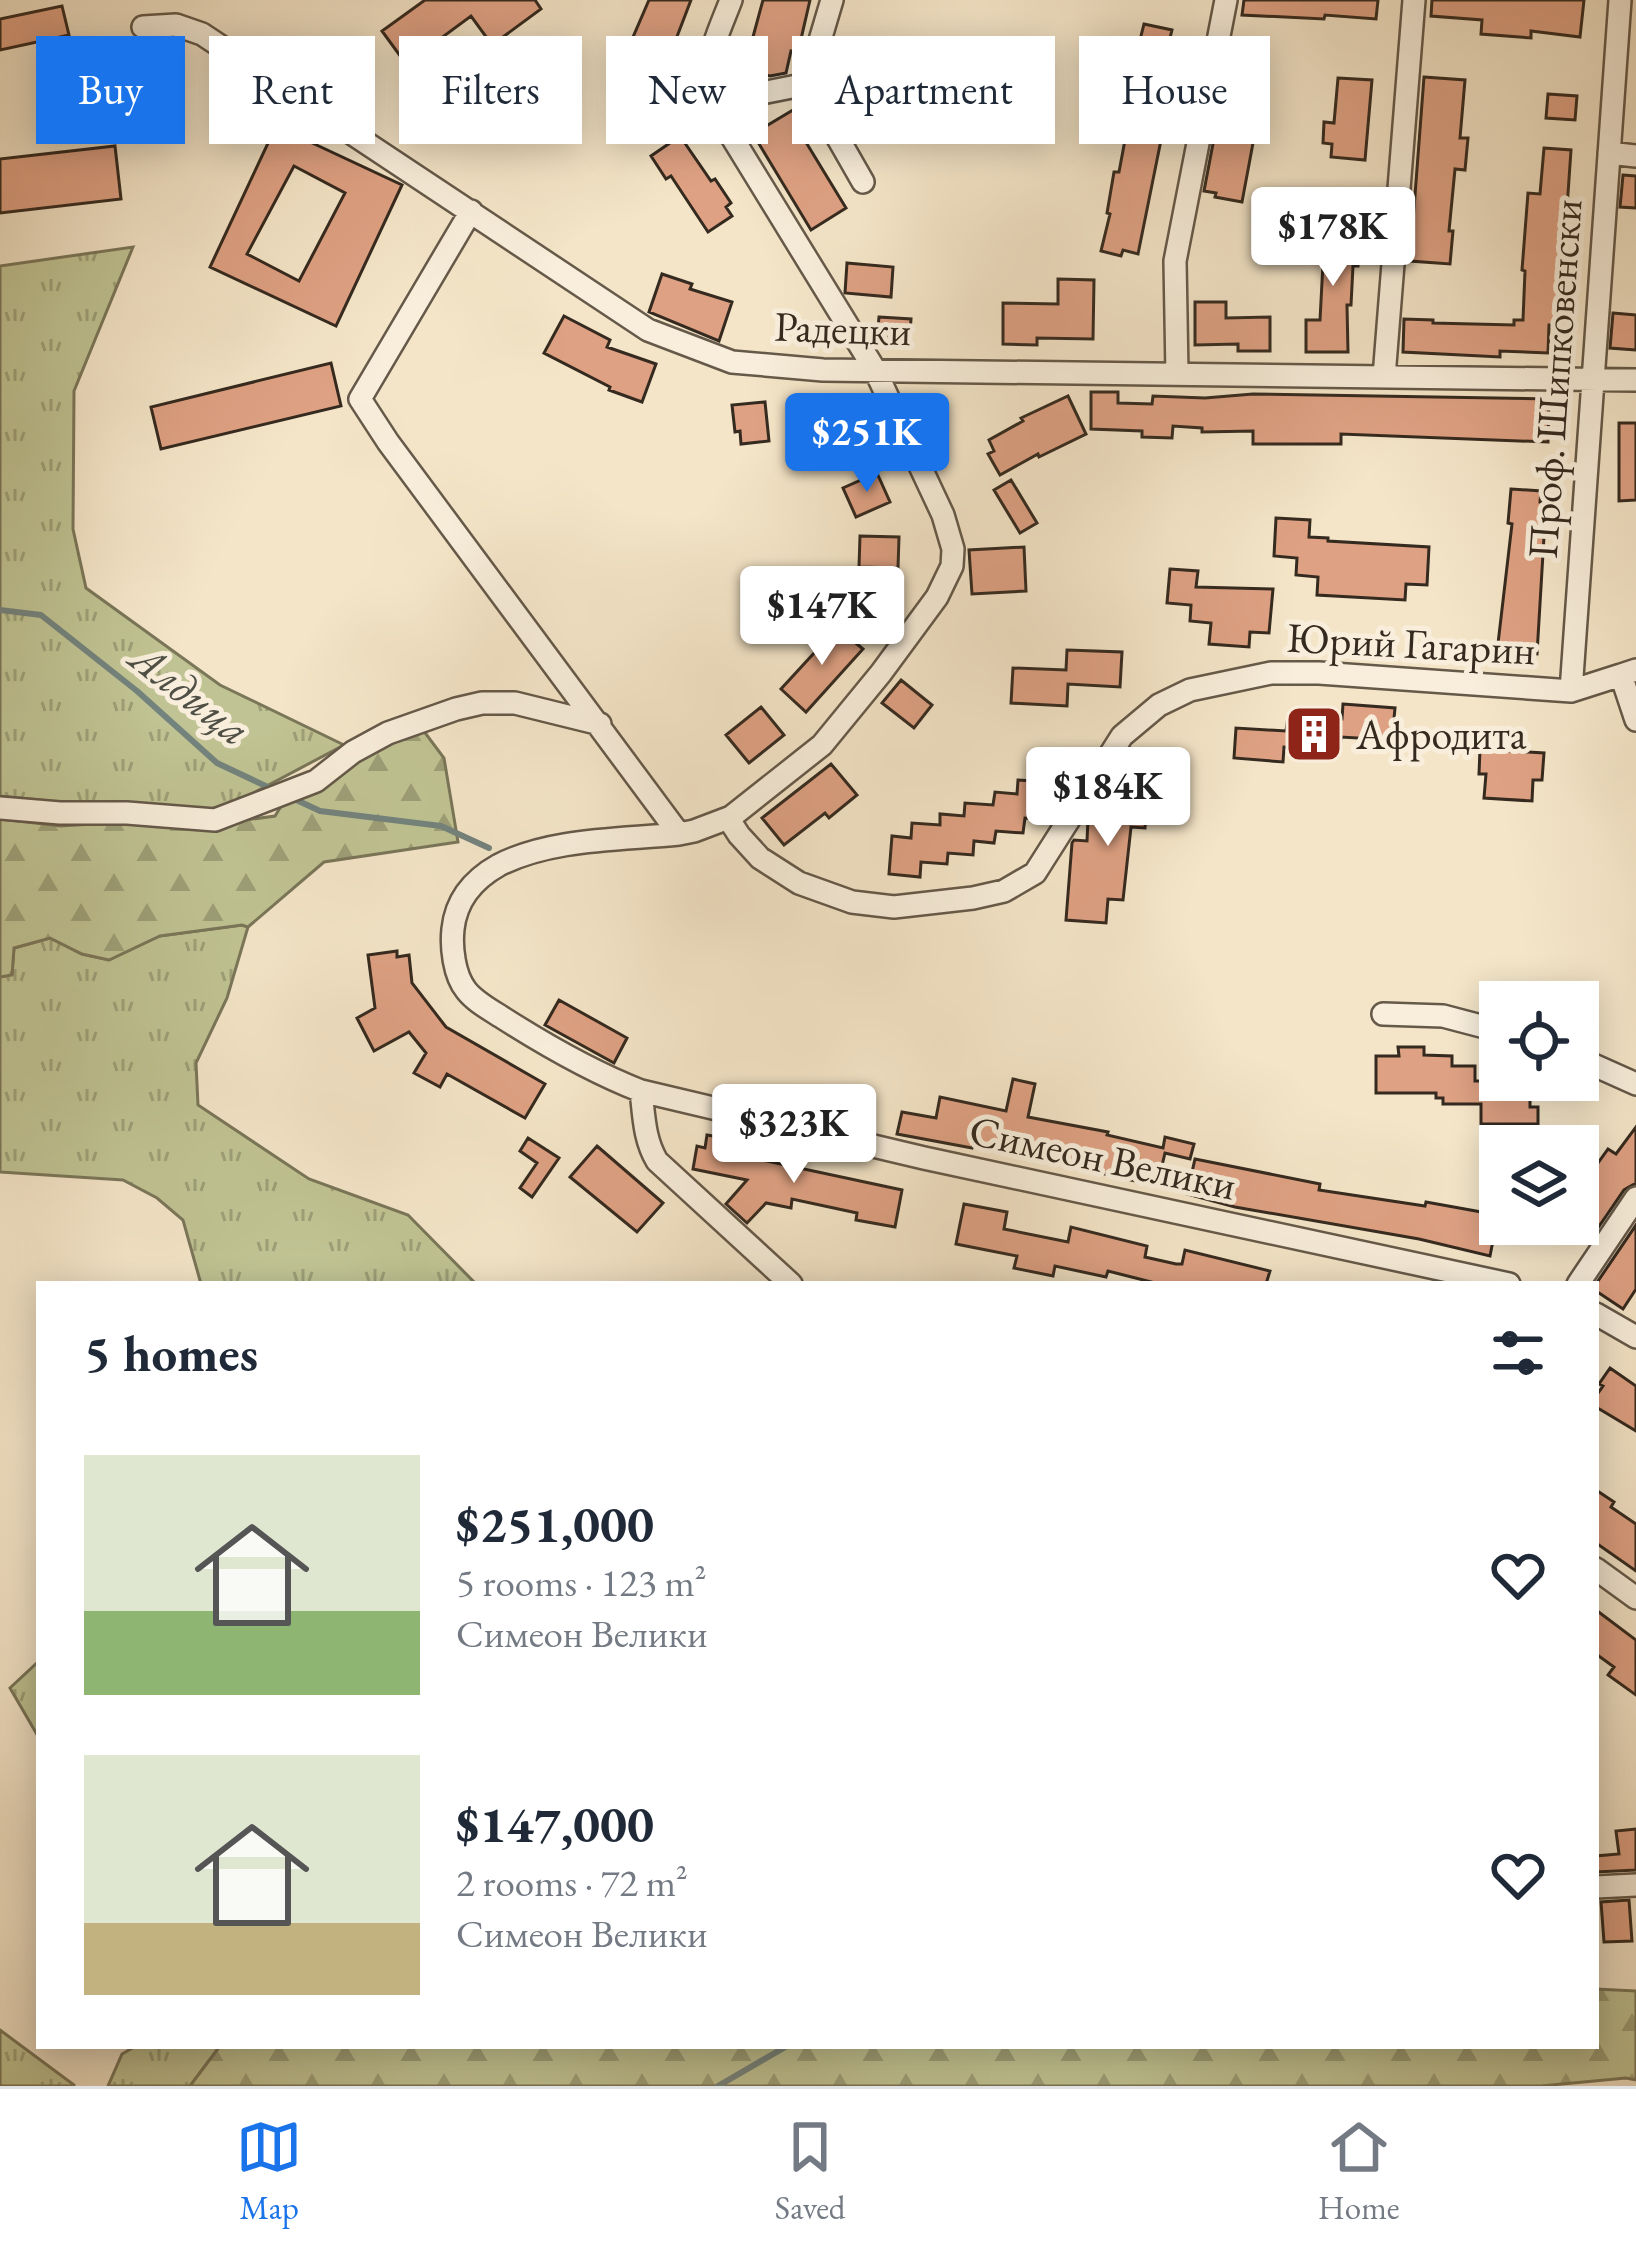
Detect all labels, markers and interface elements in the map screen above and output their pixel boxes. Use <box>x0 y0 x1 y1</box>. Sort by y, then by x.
chip: Buy <box>36 36 185 144</box>
chip: Rent <box>209 36 375 144</box>
chip: Filters <box>399 36 582 144</box>
chip: New <box>606 36 768 144</box>
chip: Apartment <box>792 36 1055 144</box>
chip: House <box>1079 36 1270 144</box>
pin: $178K <box>1249 187 1417 289</box>
street label: Проф. Шипковенски <box>1514 197 1595 561</box>
text: $178K <box>1278 200 1388 251</box>
street label: Радецки <box>773 299 912 358</box>
pin: $251K <box>783 393 951 495</box>
text: $251K <box>812 406 922 457</box>
pin: $147K <box>738 566 906 668</box>
text: $147K <box>767 579 877 630</box>
street label: Юрий Гагарин <box>1285 610 1537 677</box>
water label: Алдица <box>117 626 263 758</box>
building icon: Афродита <box>1283 703 1345 765</box>
place label: Афродита <box>1355 707 1527 762</box>
pin: $184K <box>1024 747 1192 849</box>
text: $184K <box>1053 760 1163 811</box>
map controls <box>1479 981 1599 1245</box>
button: locate <box>1479 981 1599 1101</box>
pin: $323K <box>710 1084 878 1186</box>
text: $323K <box>739 1097 849 1148</box>
street label: Симеон Велики <box>965 1102 1241 1213</box>
button: layers <box>1479 1125 1599 1245</box>
text: 5 homes <box>84 1320 258 1386</box>
icon: filters <box>1485 1320 1551 1386</box>
text: $251,000 <box>456 1491 654 1557</box>
icon: home <box>180 1503 324 1647</box>
icon: heart <box>1485 1542 1551 1608</box>
text: 5 rooms · 123 m² <box>456 1557 707 1608</box>
text: Симеон Велики <box>456 1608 708 1659</box>
text: $147,000 <box>456 1791 654 1857</box>
icon: home <box>180 1803 324 1947</box>
icon: heart <box>1485 1842 1551 1908</box>
text: 2 rooms · 72 m² <box>456 1857 688 1908</box>
text: Симеон Велики <box>456 1908 708 1959</box>
tab: Map <box>236 2114 302 2229</box>
tab: Saved <box>775 2114 846 2229</box>
tab: Home <box>1318 2114 1400 2229</box>

